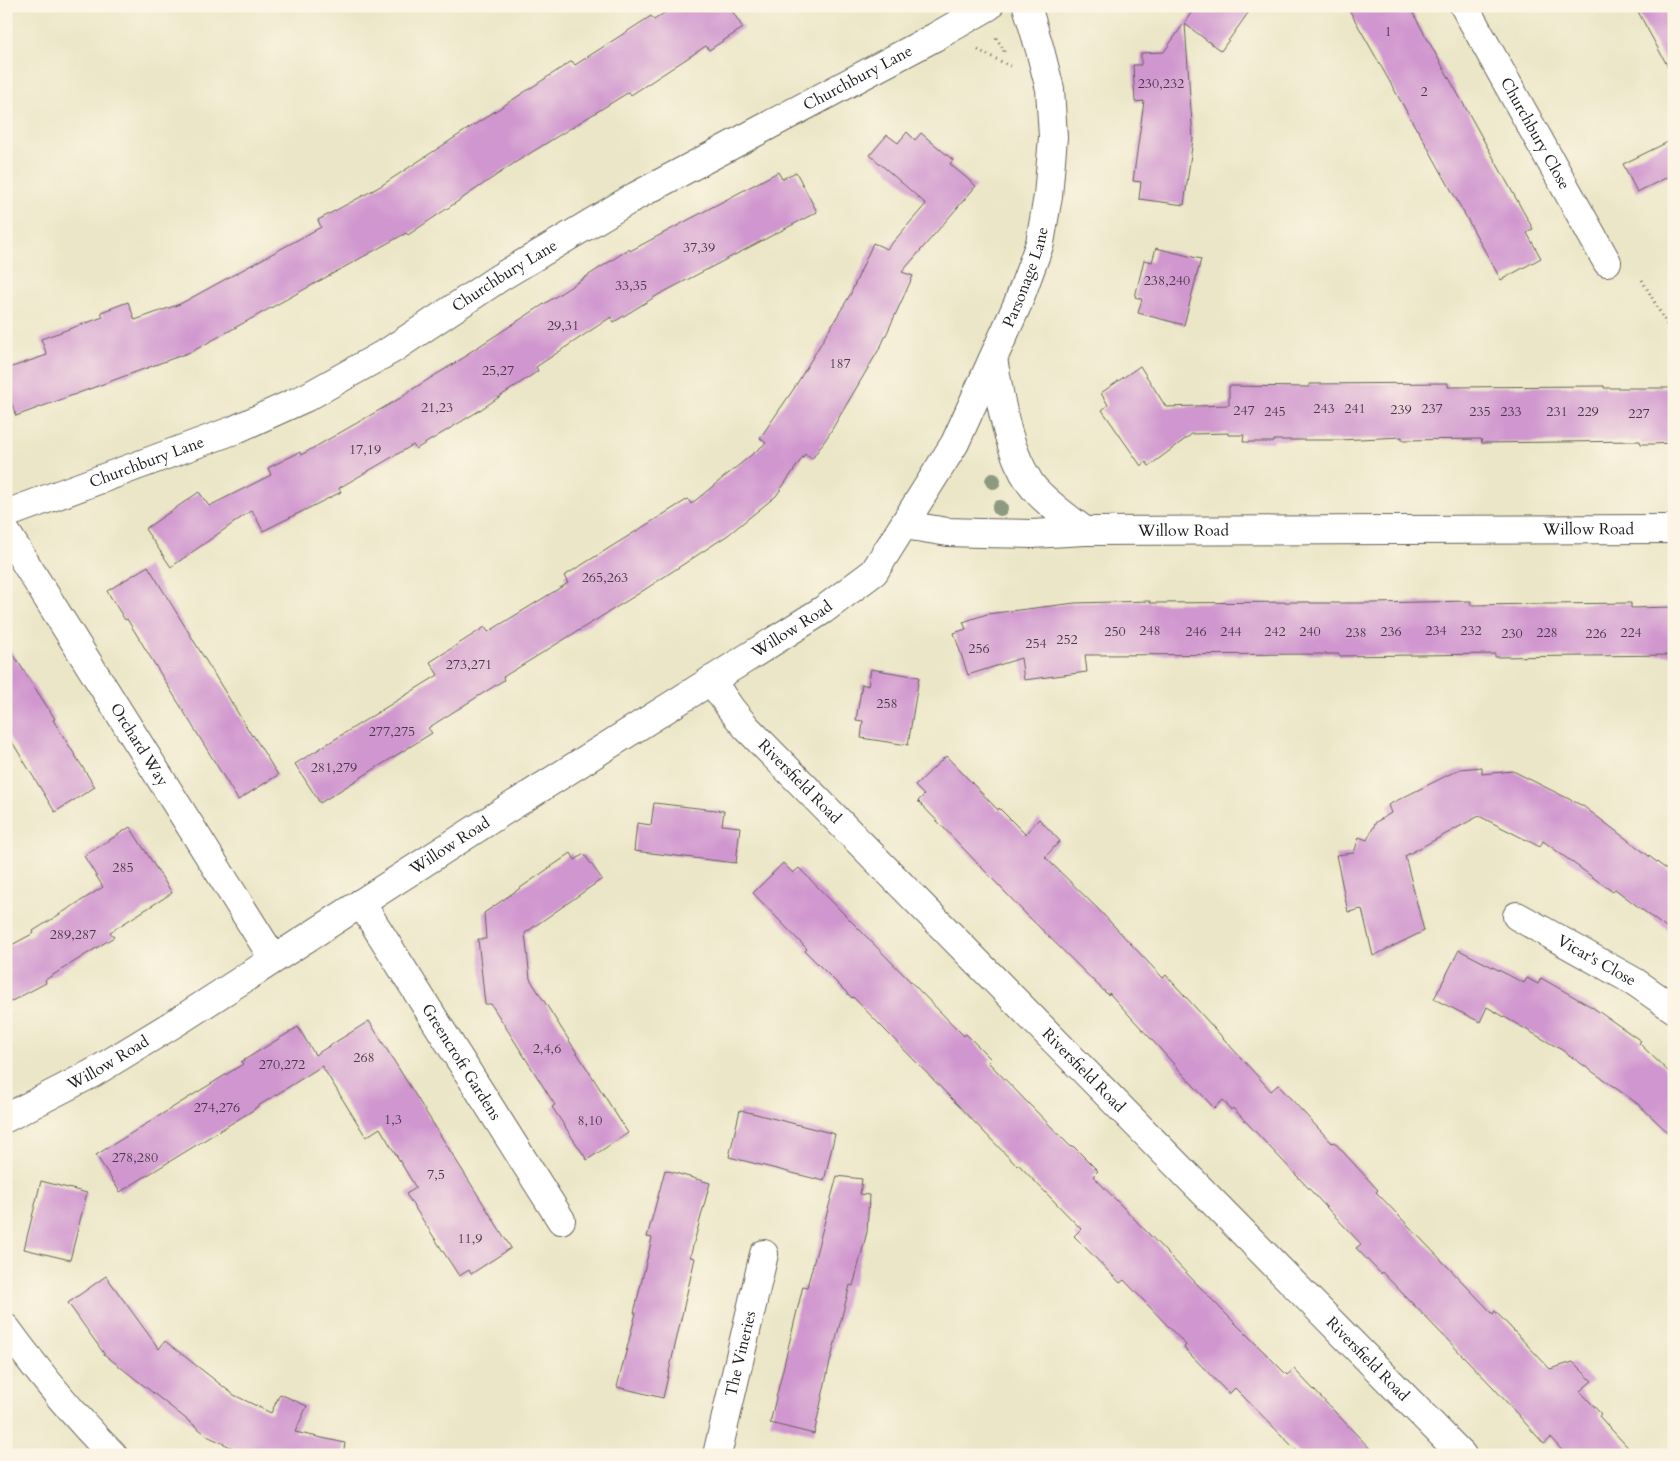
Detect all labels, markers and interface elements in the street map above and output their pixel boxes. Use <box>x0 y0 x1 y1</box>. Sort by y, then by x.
house number: 1 <box>1384 22 1392 41</box>
street label: Churchbury Lane <box>799 40 916 116</box>
street label: Churchbury Close <box>1495 73 1575 194</box>
house number: 230,232 <box>1138 74 1184 93</box>
house number: 2 <box>1420 82 1428 101</box>
street label: Parsonage Lane <box>997 225 1054 331</box>
street label: Churchbury Lane <box>448 235 561 317</box>
house number: 37,39 <box>683 238 715 257</box>
house number: 238,240 <box>1144 271 1190 290</box>
house number: 33,35 <box>615 276 647 295</box>
house number: 29,31 <box>547 316 579 335</box>
house number: 187 <box>829 354 851 373</box>
house number: 25,27 <box>482 361 514 380</box>
house number: 21,23 <box>421 398 453 417</box>
house number: 243 <box>1313 399 1335 418</box>
house number: 241 <box>1344 399 1366 418</box>
house number: 237 <box>1421 399 1443 418</box>
house number: 239 <box>1390 400 1412 419</box>
house number: 247 <box>1233 401 1255 420</box>
house number: 245 <box>1264 402 1286 421</box>
house number: 235 <box>1469 402 1491 421</box>
house number: 233 <box>1500 402 1522 421</box>
house number: 231 <box>1546 402 1568 421</box>
house number: 229 <box>1577 402 1599 421</box>
house number: 227 <box>1628 404 1650 423</box>
street label: Churchbury Lane <box>86 431 207 493</box>
house number: 17,19 <box>349 440 381 459</box>
street label: Willow Road <box>1542 518 1635 540</box>
street label: Willow Road <box>1137 520 1230 542</box>
house number: 265,263 <box>582 568 628 587</box>
street label: Willow Road <box>747 595 837 664</box>
house number: 248 <box>1139 621 1161 640</box>
house number: 234 <box>1425 621 1447 640</box>
house number: 232 <box>1460 621 1482 640</box>
house number: 250 <box>1104 622 1126 641</box>
house number: 246 <box>1185 622 1207 641</box>
house number: 244 <box>1220 622 1242 641</box>
house number: 242 <box>1264 622 1286 641</box>
house number: 240 <box>1299 622 1321 641</box>
house number: 236 <box>1380 622 1402 641</box>
house number: 238 <box>1345 623 1367 642</box>
house number: 228 <box>1536 623 1558 642</box>
house number: 224 <box>1620 623 1642 642</box>
house number: 230 <box>1501 624 1523 643</box>
house number: 226 <box>1585 624 1607 643</box>
house number: 252 <box>1056 630 1078 649</box>
house number: 254 <box>1025 634 1047 653</box>
house number: 256 <box>968 639 990 658</box>
house number: 273,271 <box>446 655 492 674</box>
house number: 258 <box>876 694 898 713</box>
street label: Orchard Way <box>105 699 174 791</box>
house number: 277,275 <box>369 722 415 741</box>
street label: Riversfield Road <box>753 734 846 829</box>
house number: 281,279 <box>311 758 357 777</box>
street label: Willow Road <box>405 812 495 880</box>
house number: 285 <box>112 858 134 877</box>
house number: 289,287 <box>50 925 96 944</box>
street label: Vicar's Close <box>1553 930 1640 991</box>
street label: Greencroft Gardens <box>416 1000 506 1124</box>
street label: Riversfield Road <box>1037 1023 1130 1118</box>
street label: Willow Road <box>63 1030 154 1096</box>
house number: 2,4,6 <box>533 1039 561 1058</box>
house number: 268 <box>353 1048 375 1067</box>
house number: 270,272 <box>259 1055 305 1074</box>
house number: 274,276 <box>194 1098 240 1117</box>
house number: 1,3 <box>384 1110 402 1129</box>
house number: 8,10 <box>577 1111 603 1130</box>
house number: 278,280 <box>112 1148 158 1167</box>
house number: 7,5 <box>427 1165 445 1184</box>
house number: 11,9 <box>457 1229 483 1248</box>
street label: The Vineries <box>720 1309 761 1399</box>
street label: Riversfield Road <box>1321 1312 1414 1406</box>

